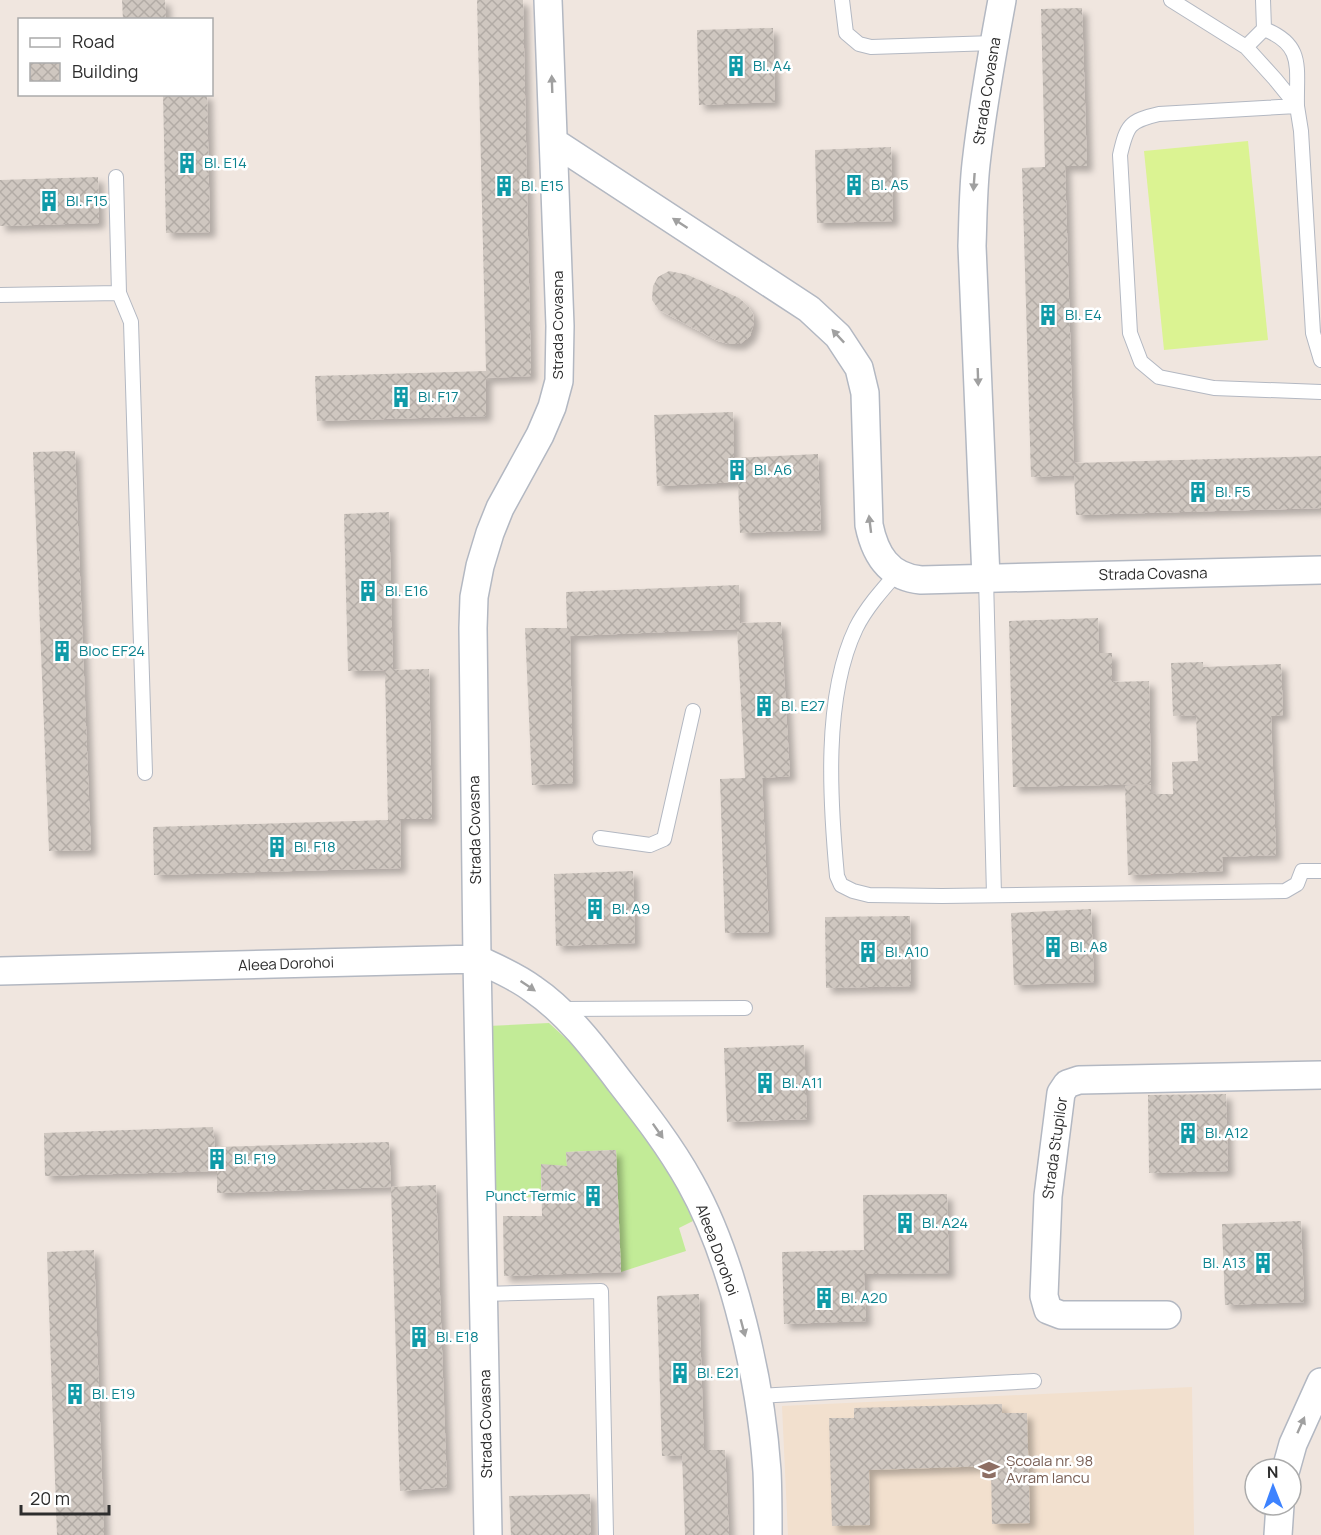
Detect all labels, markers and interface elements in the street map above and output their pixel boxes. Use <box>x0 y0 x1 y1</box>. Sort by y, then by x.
legend <box>18 18 213 96</box>
text: Road <box>72 29 115 53</box>
street label: Strada Covasna <box>968 36 1005 146</box>
building icon: Bl. A4 <box>724 54 748 78</box>
place label: Bl. A4 <box>753 55 792 76</box>
text: Building <box>72 59 138 83</box>
one-way arrow <box>547 75 556 94</box>
building icon: Bl. E14 <box>175 151 199 175</box>
place label: Bl. E14 <box>204 152 247 173</box>
building icon: Bl. A5 <box>842 173 866 197</box>
one-way arrow <box>970 173 979 192</box>
building icon: Bl. E15 <box>492 174 516 198</box>
place label: Bl. A5 <box>871 174 909 195</box>
place label: Bl. E15 <box>521 175 564 196</box>
building icon: Bl. F15 <box>37 189 61 213</box>
place label: Bl. F15 <box>66 190 108 211</box>
one-way arrow <box>671 218 688 229</box>
street label: Strada Covasna <box>547 271 568 379</box>
building icon: Bl. E4 <box>1036 303 1060 327</box>
place label: Bl. E4 <box>1065 304 1102 325</box>
one-way arrow <box>831 329 845 344</box>
one-way arrow <box>973 368 982 387</box>
building icon: Bl. F17 <box>389 385 413 409</box>
place label: Bl. F17 <box>418 386 458 407</box>
building icon: Bl. A6 <box>725 458 749 482</box>
place label: Bl. A6 <box>754 459 792 480</box>
building icon: Bl. F5 <box>1186 480 1210 504</box>
place label: Bl. F5 <box>1215 481 1251 502</box>
one-way arrow <box>865 514 875 533</box>
street label: Strada Covasna <box>1098 562 1208 585</box>
building icon: Bl. E16 <box>356 579 380 603</box>
place label: Bl. E16 <box>385 580 428 601</box>
building icon: Bloc EF24 <box>50 639 74 663</box>
place label: Bloc EF24 <box>79 640 145 661</box>
building icon: Bl. E27 <box>752 694 776 718</box>
place label: Bl. E27 <box>781 695 825 716</box>
street label: Strada Covasna <box>463 775 486 885</box>
building icon: Bl. F18 <box>265 835 289 859</box>
place label: Bl. F18 <box>294 836 336 857</box>
building icon: Bl. A9 <box>583 897 607 921</box>
place label: Bl. A9 <box>612 898 650 919</box>
building icon: Bl. A8 <box>1041 935 1065 959</box>
place label: Bl. A8 <box>1070 936 1108 957</box>
building icon: Bl. A10 <box>856 940 880 964</box>
place label: Bl. A10 <box>885 941 929 962</box>
street label: Aleea Dorohoi <box>238 951 334 976</box>
one-way arrow <box>520 980 536 992</box>
building icon: Bl. A11 <box>753 1071 777 1095</box>
place label: Bl. A11 <box>782 1072 823 1093</box>
street label: Strada Stupilor <box>1037 1095 1072 1201</box>
building icon: Bl. A12 <box>1176 1121 1200 1145</box>
one-way arrow <box>652 1122 664 1138</box>
place label: Bl. A12 <box>1205 1122 1248 1143</box>
building icon: Bl. F19 <box>205 1147 229 1171</box>
place label: Bl. F19 <box>234 1148 276 1169</box>
building icon: Punct Termic <box>581 1184 605 1208</box>
place label: Punct Termic <box>485 1185 576 1206</box>
street label: Aleea Dorohoi <box>691 1201 744 1299</box>
building icon: Bl. A24 <box>893 1211 917 1235</box>
place label: Bl. A24 <box>922 1212 968 1233</box>
building icon: Bl. A13 <box>1251 1251 1275 1275</box>
place label: Bl. A13 <box>1203 1252 1246 1273</box>
building icon: Bl. A20 <box>812 1286 836 1310</box>
place label: Bl. A20 <box>841 1287 888 1308</box>
one-way arrow <box>739 1319 748 1337</box>
building icon: Bl. E18 <box>407 1325 431 1349</box>
place label: Bl. E18 <box>436 1326 479 1347</box>
building icon: Bl. E21 <box>668 1361 692 1385</box>
place label: Bl. E21 <box>697 1362 739 1383</box>
street label: Strada Covasna <box>474 1369 497 1479</box>
building icon: Bl. E19 <box>63 1382 87 1406</box>
place label: Bl. E19 <box>92 1383 135 1404</box>
one-way arrow <box>1297 1416 1306 1433</box>
place label: Școala nr. 98 Avram Iancu <box>1006 1450 1093 1488</box>
north arrow <box>1243 1457 1303 1517</box>
school or university icon: Școala nr. 98 Avram Iancu <box>977 1458 1001 1482</box>
text: N <box>1267 1461 1279 1483</box>
scale bar <box>21 1478 110 1516</box>
text: 20 m <box>30 1486 70 1510</box>

